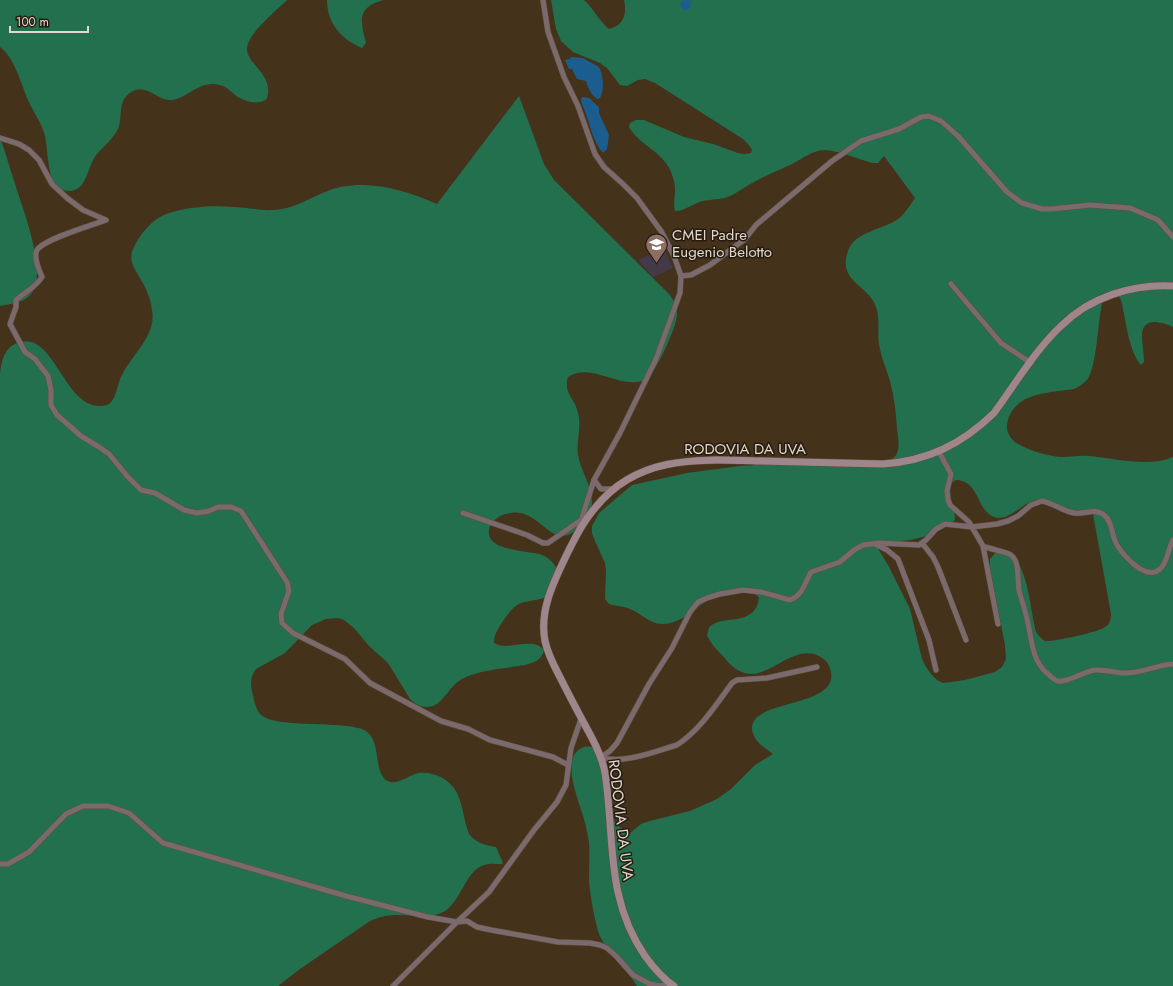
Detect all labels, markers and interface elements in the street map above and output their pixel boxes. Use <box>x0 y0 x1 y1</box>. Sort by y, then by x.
scale bar <box>10 8 88 34</box>
text: 100 m <box>16 13 49 31</box>
place label: CMEI Padre Eugenio Belotto <box>672 224 772 263</box>
school or university icon: CMEI Padre Eugenio Belotto <box>643 231 669 264</box>
street label: RODOVIA DA UVA <box>684 438 806 460</box>
street label: RODOVIA DA UVA <box>603 758 639 882</box>

